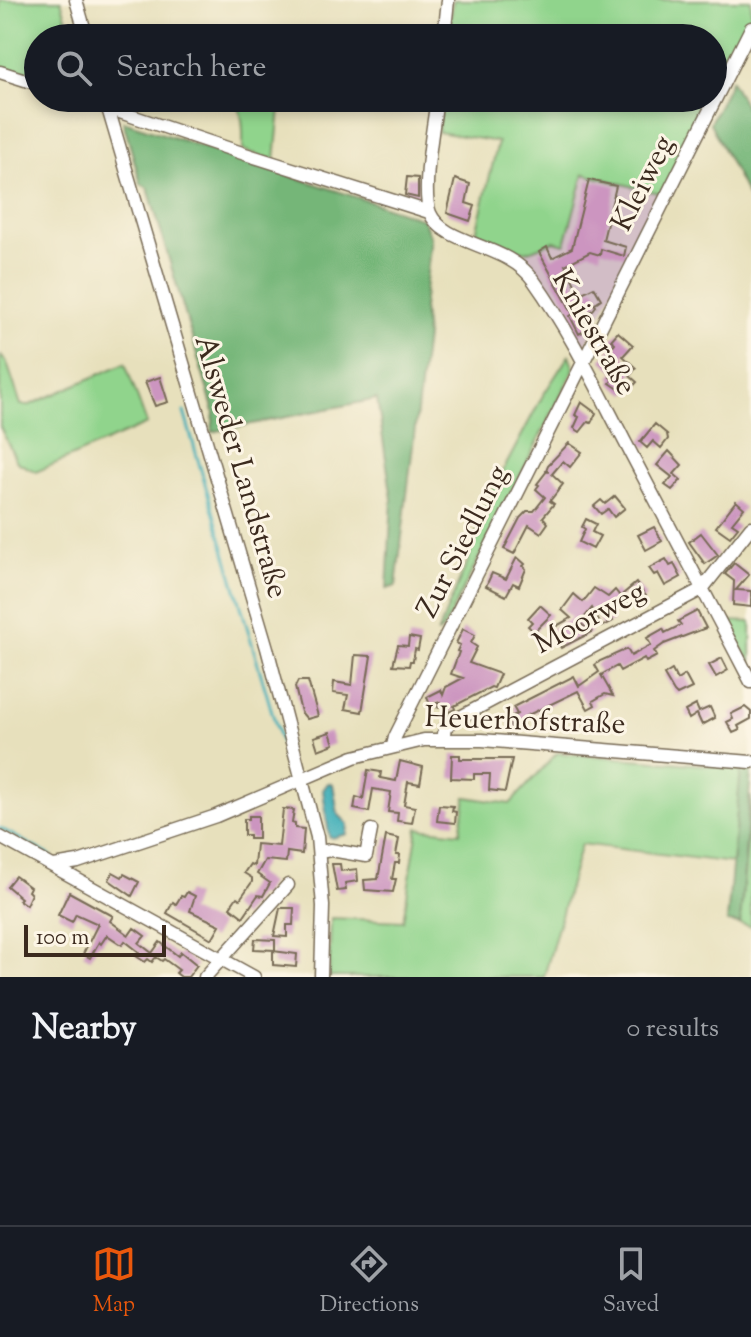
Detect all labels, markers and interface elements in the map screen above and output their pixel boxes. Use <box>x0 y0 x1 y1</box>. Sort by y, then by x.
search box <box>24 24 727 112</box>
icon: search <box>52 46 96 90</box>
text: Search here <box>116 47 266 90</box>
street label: Kleiweg <box>602 129 686 239</box>
street label: Kniestraße <box>540 262 646 404</box>
street label: Alsweder Landstraße <box>182 331 298 603</box>
street label: Zur Siedlung <box>407 458 521 626</box>
street label: Moorweg <box>526 572 654 666</box>
street label: Heuerhofstraße <box>424 697 626 747</box>
scale bar <box>24 921 166 957</box>
text: 100 m <box>36 923 89 955</box>
text: Nearby <box>32 1005 137 1054</box>
text: 0 results <box>627 1011 719 1048</box>
tab: Map <box>92 1242 136 1322</box>
tab: Directions <box>320 1242 419 1322</box>
tab: Saved <box>603 1242 659 1322</box>

